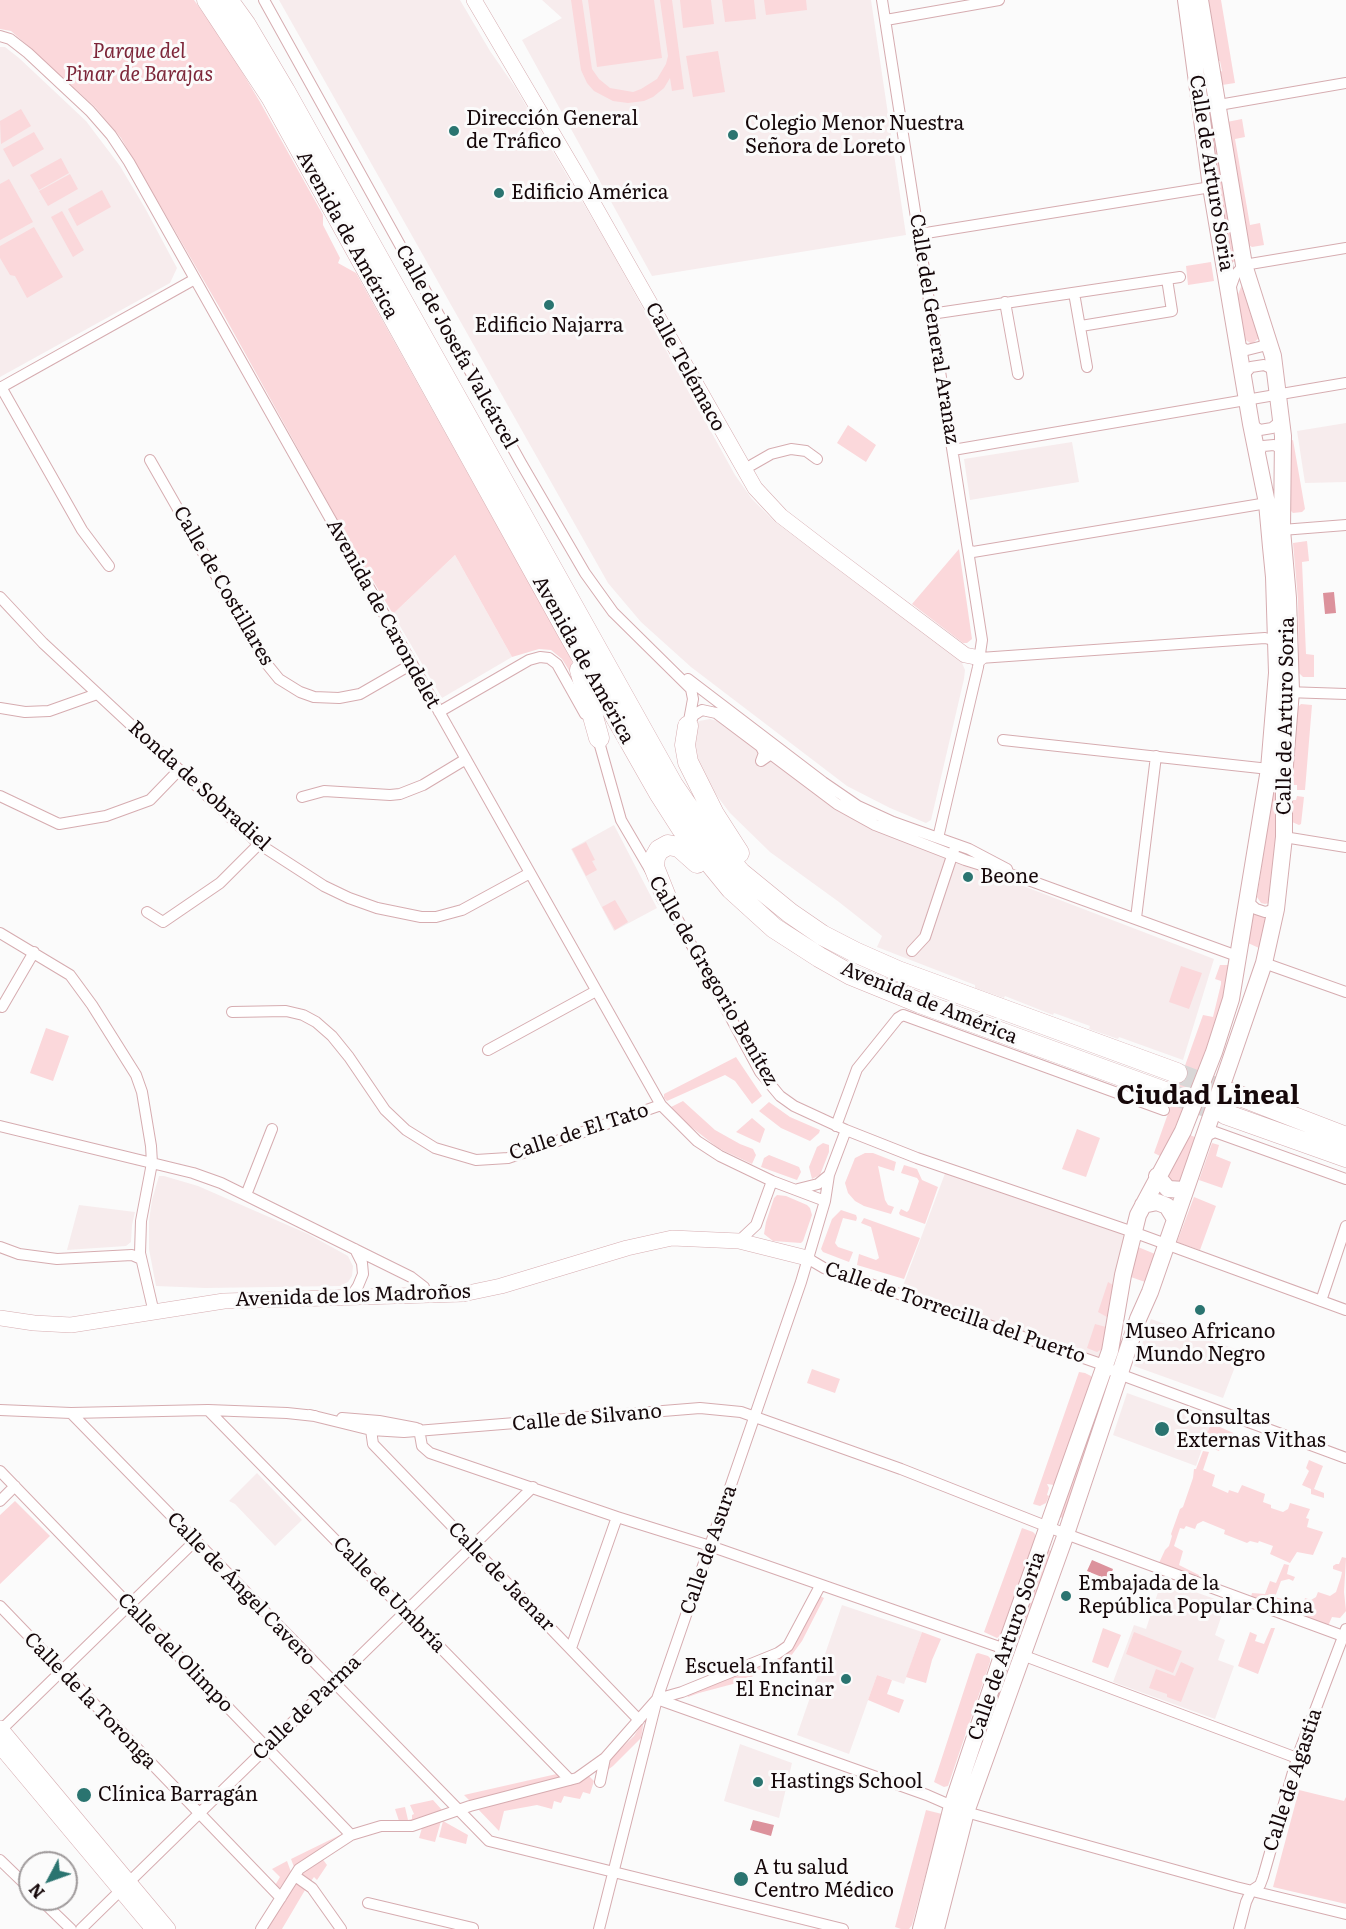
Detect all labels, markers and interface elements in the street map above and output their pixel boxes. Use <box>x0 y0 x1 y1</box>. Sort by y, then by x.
park label: Parque del Pinar de Barajas <box>65 40 213 87</box>
street label: Calle de Arturo Soria <box>1184 73 1238 273</box>
place label: Dirección General de Tráfico <box>466 107 638 154</box>
place label: Colegio Menor Nuestra Señora de Loreto <box>745 112 964 159</box>
marker: Dirección General de Tráfico <box>447 124 461 138</box>
marker: Colegio Menor Nuestra Señora de Loreto <box>726 128 740 142</box>
street label: Avenida de América <box>291 147 403 323</box>
place label: Edificio América <box>511 181 668 205</box>
marker: Edificio América <box>492 186 506 200</box>
street label: Calle del General Aranaz <box>904 212 964 446</box>
street label: Calle de Josefa Valcárcel <box>390 241 522 453</box>
marker: Edificio Najarra <box>542 298 556 312</box>
street label: Calle Telémaco <box>640 298 730 436</box>
place label: Edificio Najarra <box>474 314 624 338</box>
street label: Calle de Costillares <box>168 502 278 670</box>
street label: Avenida de Carondelet <box>321 515 445 713</box>
street label: Avenida de América <box>527 572 639 748</box>
street label: Calle de Arturo Soria <box>1272 617 1300 815</box>
street label: Ronda de Sobradiel <box>123 716 275 856</box>
place label: Beone <box>980 865 1039 889</box>
marker: Beone <box>961 870 975 884</box>
street label: Calle de Gregorio Benítez <box>643 872 783 1090</box>
street label: Avenida de América <box>837 957 1021 1049</box>
district label: Ciudad Lineal <box>1117 1080 1299 1112</box>
street label: Calle de El Tato <box>506 1098 652 1166</box>
street label: Calle de Torrecilla del Puerto <box>821 1257 1089 1369</box>
street label: Avenida de los Madroños <box>235 1280 471 1312</box>
marker: Museo Africano Mundo Negro <box>1193 1303 1207 1317</box>
place label: Museo Africano Mundo Negro <box>1125 1320 1275 1367</box>
street label: Calle de Silvano <box>511 1400 663 1436</box>
place label: Consultas Externas Vithas <box>1176 1406 1326 1453</box>
marker: Consultas Externas Vithas <box>1153 1420 1171 1438</box>
street label: Calle de Asura <box>676 1482 742 1618</box>
street label: Calle de Ángel Cavero <box>162 1507 320 1671</box>
street label: Calle de Jaenar <box>443 1517 559 1637</box>
street label: Calle de Umbría <box>328 1532 450 1658</box>
street label: Calle de Arturo Soria <box>963 1548 1051 1744</box>
place label: Embajada de la República Popular China <box>1078 1572 1313 1619</box>
street label: Calle del Olimpo <box>112 1588 238 1718</box>
marker: Embajada de la República Popular China <box>1059 1589 1073 1603</box>
street label: Calle de la Toronga <box>19 1628 161 1774</box>
street label: Calle de Parma <box>248 1650 366 1766</box>
place label: Escuela Infantil El Encinar <box>684 1655 834 1702</box>
marker: Escuela Infantil El Encinar <box>839 1672 853 1686</box>
street label: Calle de Agastia <box>1259 1705 1327 1855</box>
place label: Hastings School <box>770 1770 923 1794</box>
marker: Hastings School <box>751 1775 765 1789</box>
place label: Clínica Barragán <box>98 1783 258 1807</box>
marker: Clínica Barragán <box>75 1786 93 1804</box>
north arrow <box>18 1851 78 1911</box>
place label: A tu salud Centro Médico <box>754 1856 894 1903</box>
marker: A tu salud Centro Médico <box>732 1870 750 1888</box>
text: N <box>22 1879 49 1904</box>

